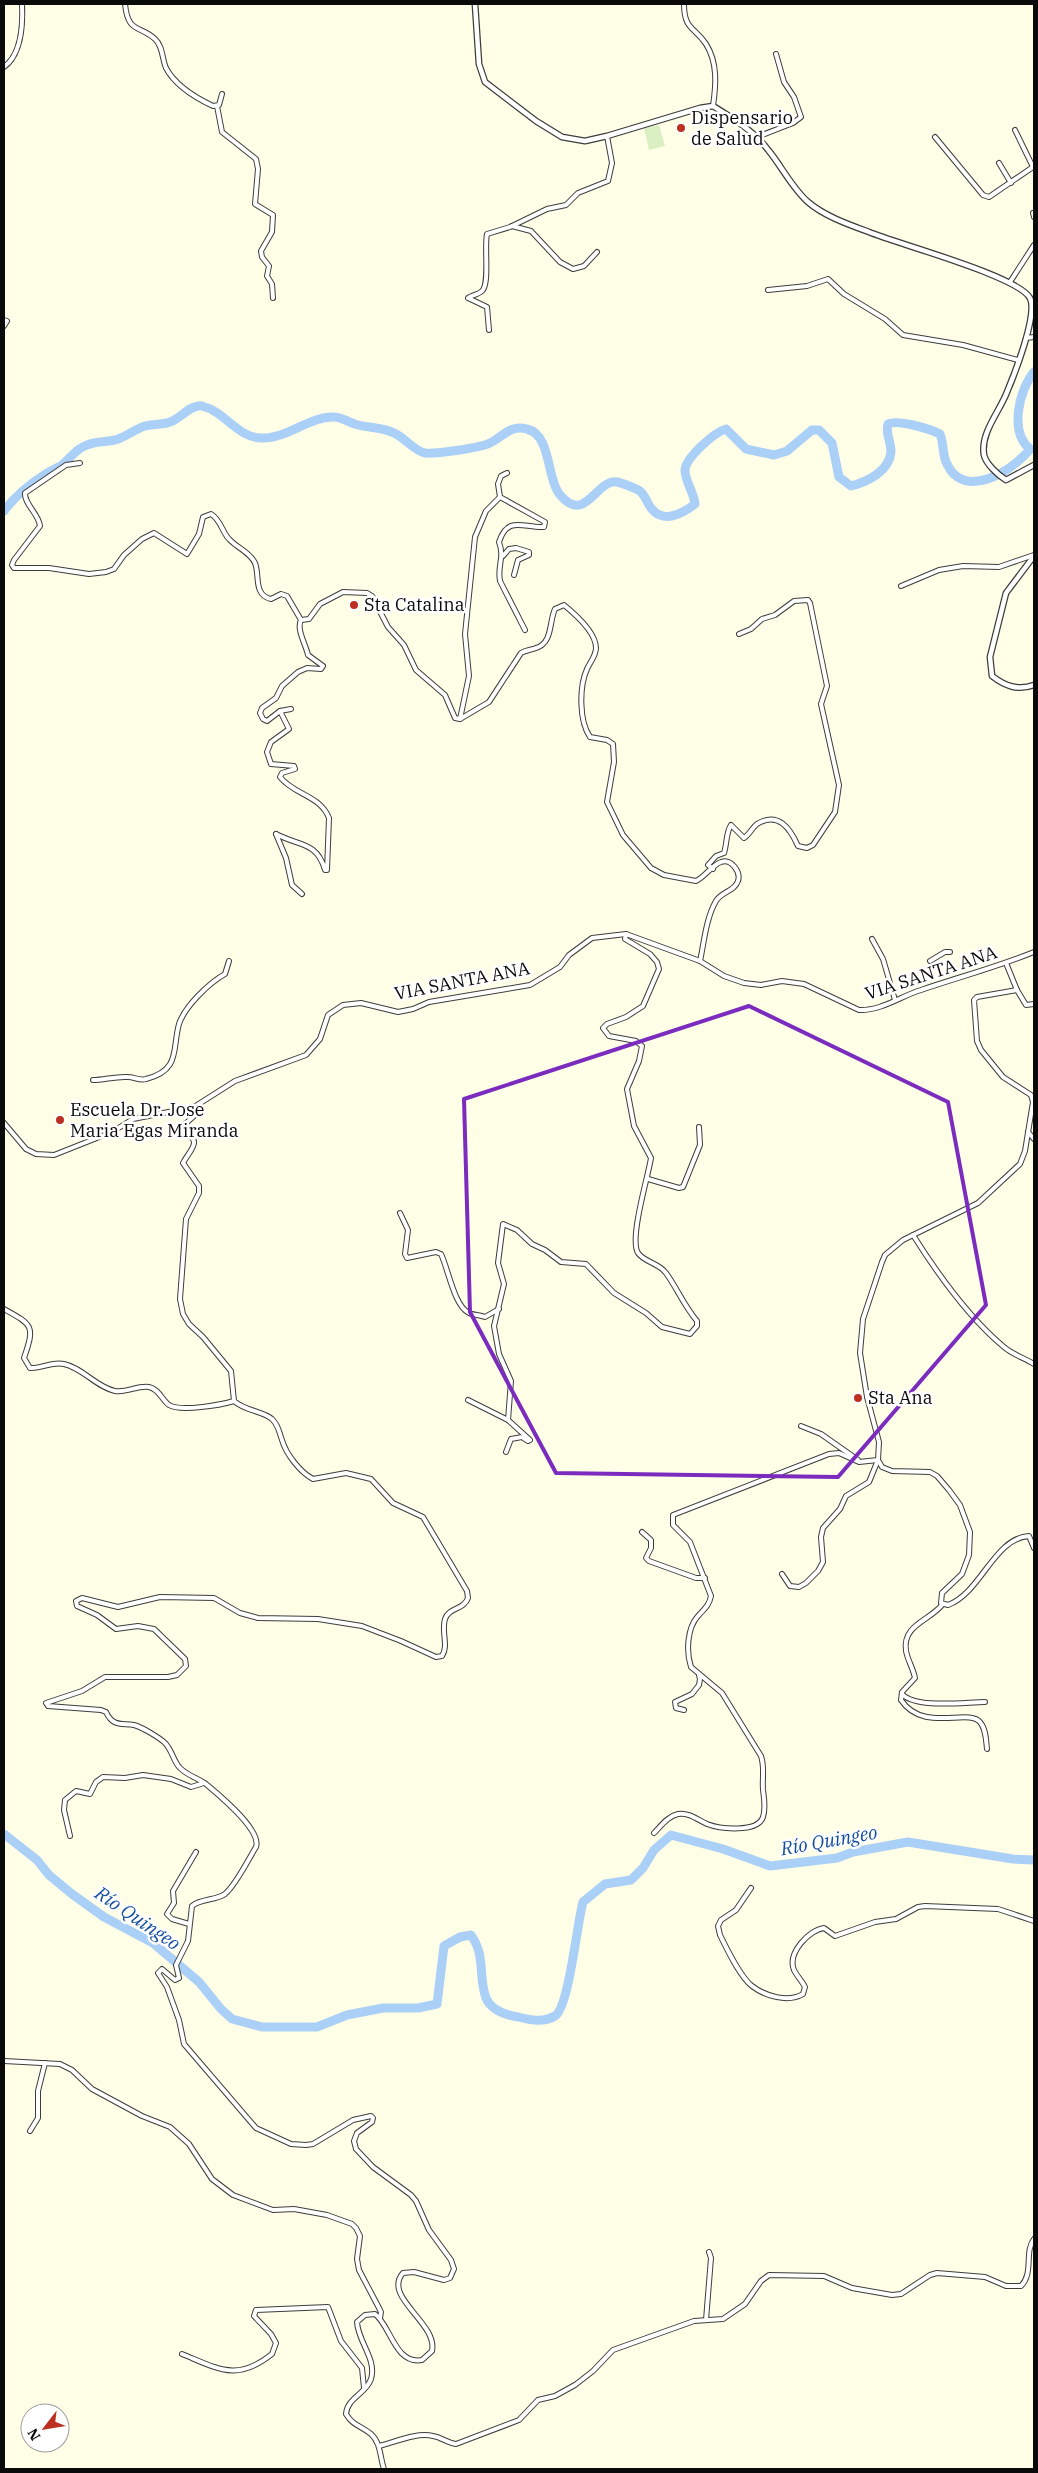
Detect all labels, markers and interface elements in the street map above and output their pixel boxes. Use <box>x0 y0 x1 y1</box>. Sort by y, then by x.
place label: Dispensario de Salud <box>691 106 793 150</box>
marker: Dispensario de Salud <box>675 122 687 134</box>
place label: Sta Catalina <box>364 593 465 616</box>
marker: Sta Catalina <box>348 599 360 611</box>
street label: VIA SANTA ANA <box>862 940 1000 1005</box>
street label: VIA SANTA ANA <box>392 956 532 1005</box>
place label: Escuela Dr. Jose Maria Egas Miranda <box>70 1098 239 1142</box>
marker: Escuela Dr. Jose Maria Egas Miranda <box>54 1114 66 1126</box>
place label: Sta Ana <box>868 1386 933 1409</box>
marker: Sta Ana <box>852 1392 864 1404</box>
water label: Río Quingeo <box>778 1820 879 1860</box>
water label: Río Quingeo <box>90 1880 185 1955</box>
north arrow <box>20 2403 70 2453</box>
text: N <box>23 2425 44 2444</box>

